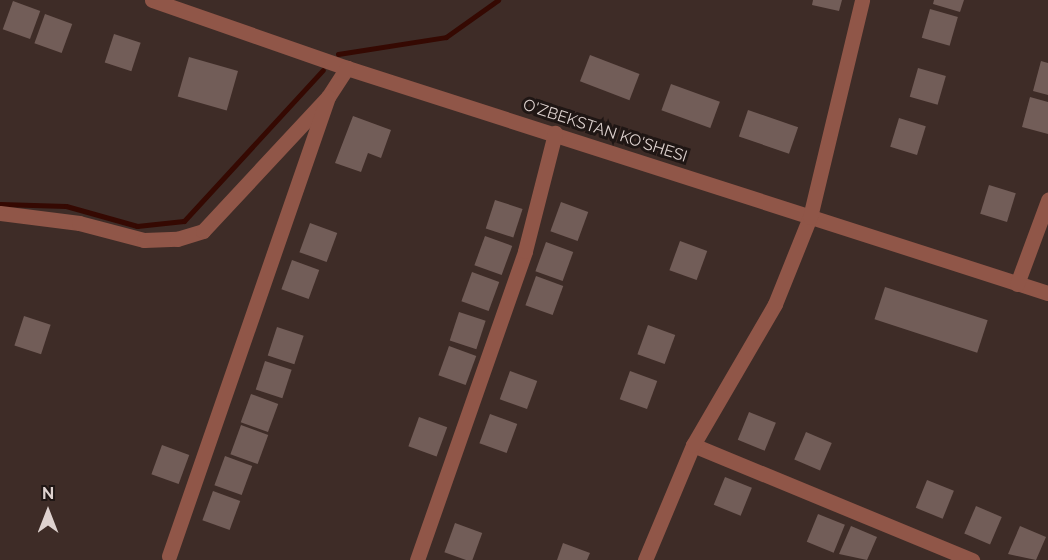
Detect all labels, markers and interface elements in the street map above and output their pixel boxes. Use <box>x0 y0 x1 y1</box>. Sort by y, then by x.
street label: O'ZBEKSTAN KO'SHESI <box>521 95 689 167</box>
north arrow <box>18 482 78 542</box>
text: N <box>42 484 54 503</box>

